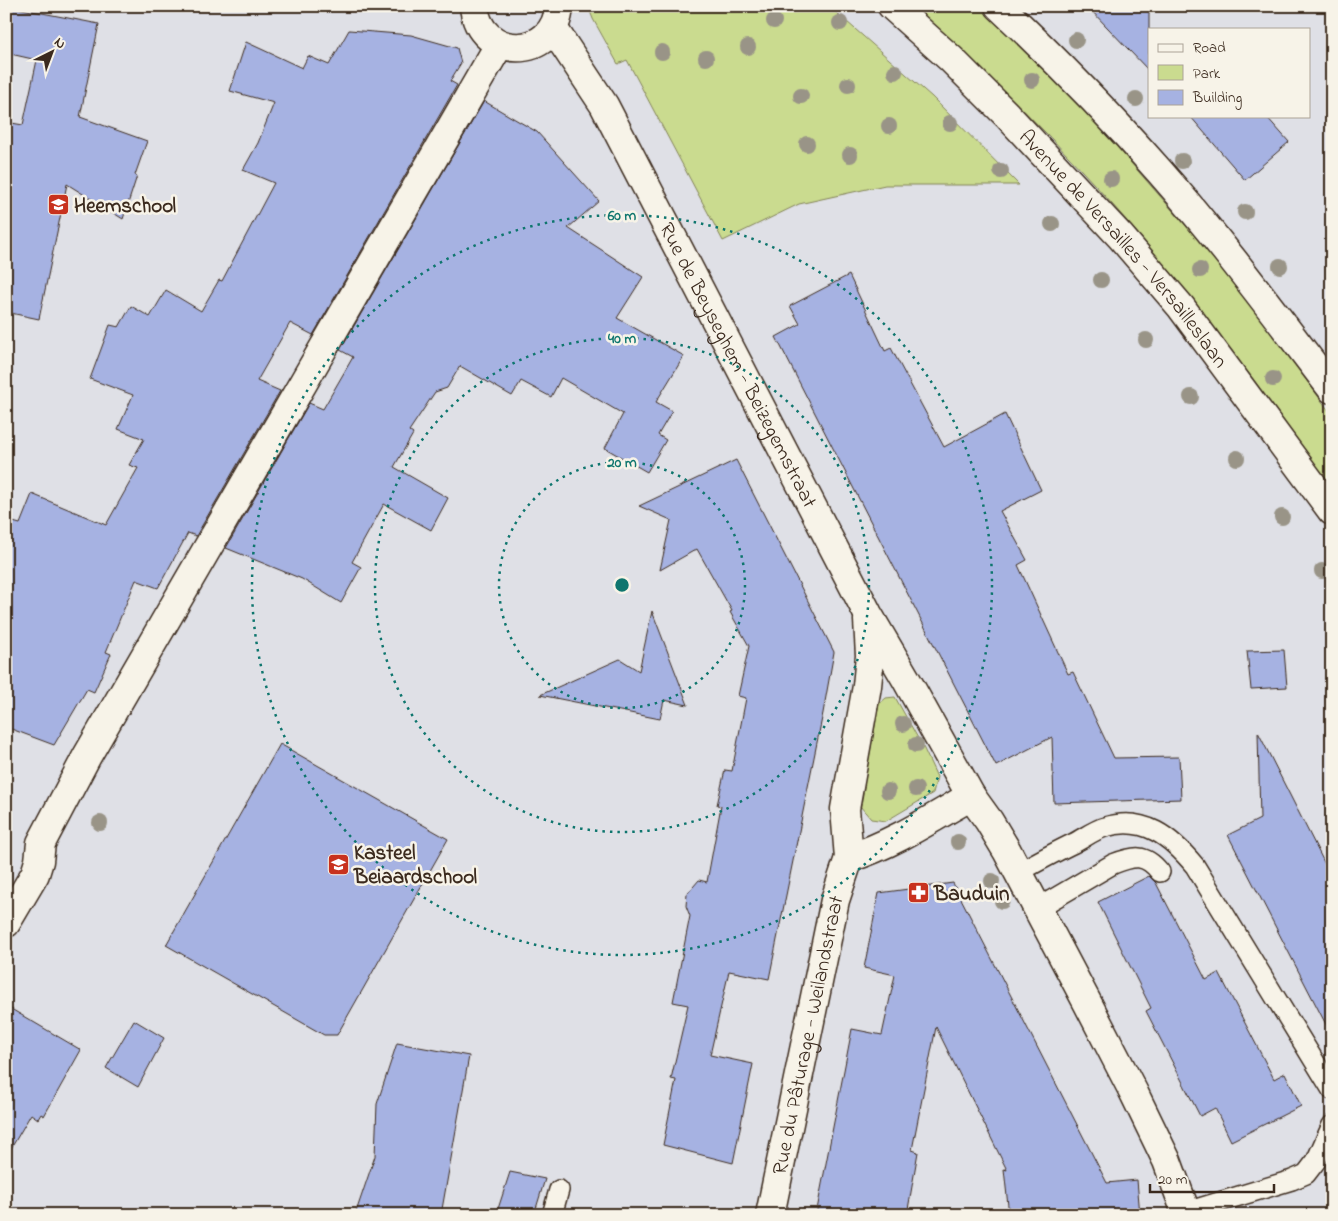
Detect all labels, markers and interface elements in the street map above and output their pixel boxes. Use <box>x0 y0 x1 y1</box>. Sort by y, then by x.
north arrow <box>28 28 78 78</box>
legend <box>1148 28 1310 118</box>
text: N <box>49 32 70 54</box>
text: Road <box>1193 37 1226 59</box>
text: Park <box>1193 63 1221 85</box>
text: Building <box>1192 87 1242 110</box>
street label: Avenue de Versailles - Versailleslaan <box>1011 124 1234 375</box>
place label: Heemschool <box>74 192 177 222</box>
school or university icon: Heemschool <box>46 193 70 217</box>
text: 60 m <box>607 205 637 227</box>
street label: Rue de Beyseghem - Beizegemstraat <box>651 218 823 514</box>
text: 40 m <box>607 328 636 350</box>
text: 20 m <box>606 452 637 474</box>
centre of rings <box>613 576 631 594</box>
place label: Kasteel Beiaardschool <box>353 839 478 893</box>
school or university icon: Kasteel Beiaardschool <box>326 852 350 876</box>
place label: Bauduin <box>933 880 1009 910</box>
pharmacy icon: Bauduin <box>906 881 930 905</box>
street label: Rue du Pâturage - Weilandstraat <box>766 892 853 1177</box>
scale bar <box>1150 1161 1274 1193</box>
text: 20 m <box>1158 1169 1188 1191</box>

